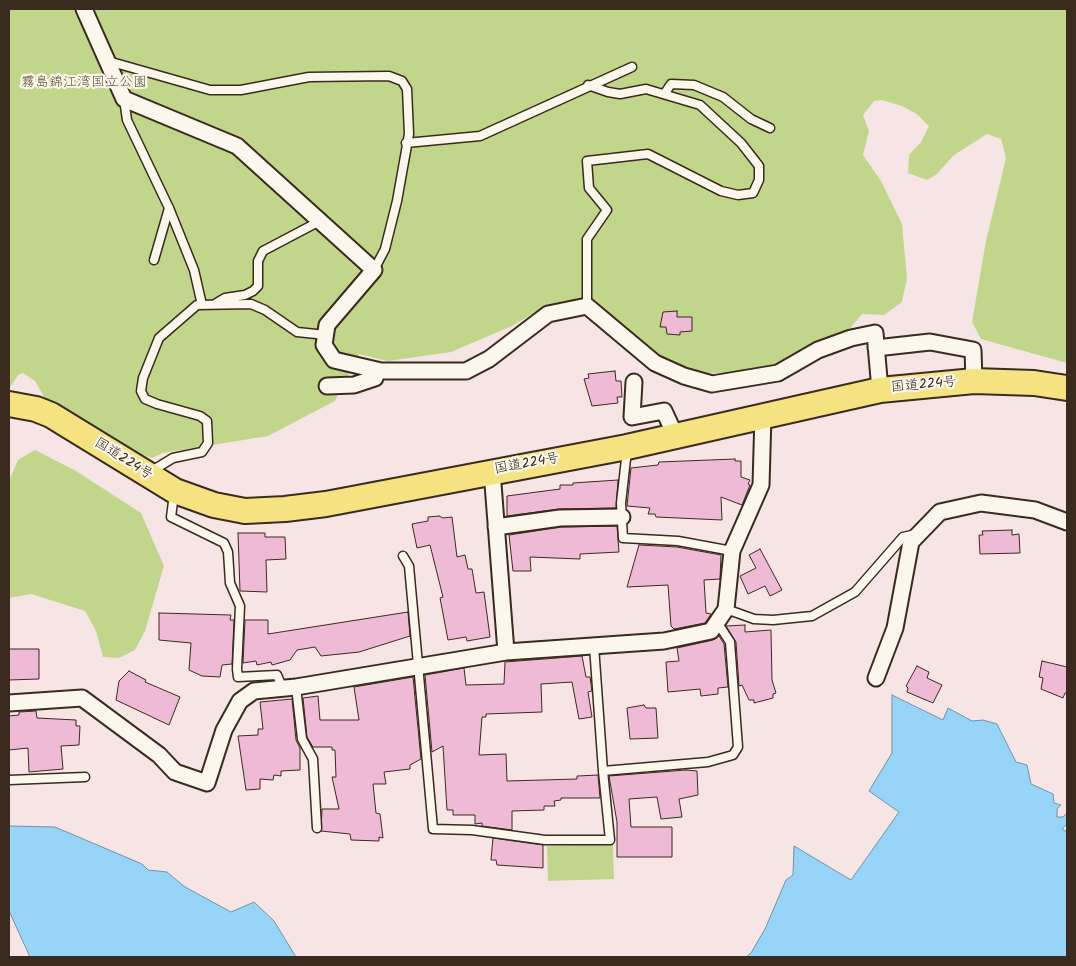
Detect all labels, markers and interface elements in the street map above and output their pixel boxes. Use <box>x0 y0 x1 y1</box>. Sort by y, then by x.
park label: 霧島錦江湾国立公園 <box>21 76 147 92</box>
street label: 国道224号 <box>890 375 958 397</box>
street label: 国道224号 <box>91 435 155 485</box>
street label: 国道224号 <box>493 451 561 479</box>

